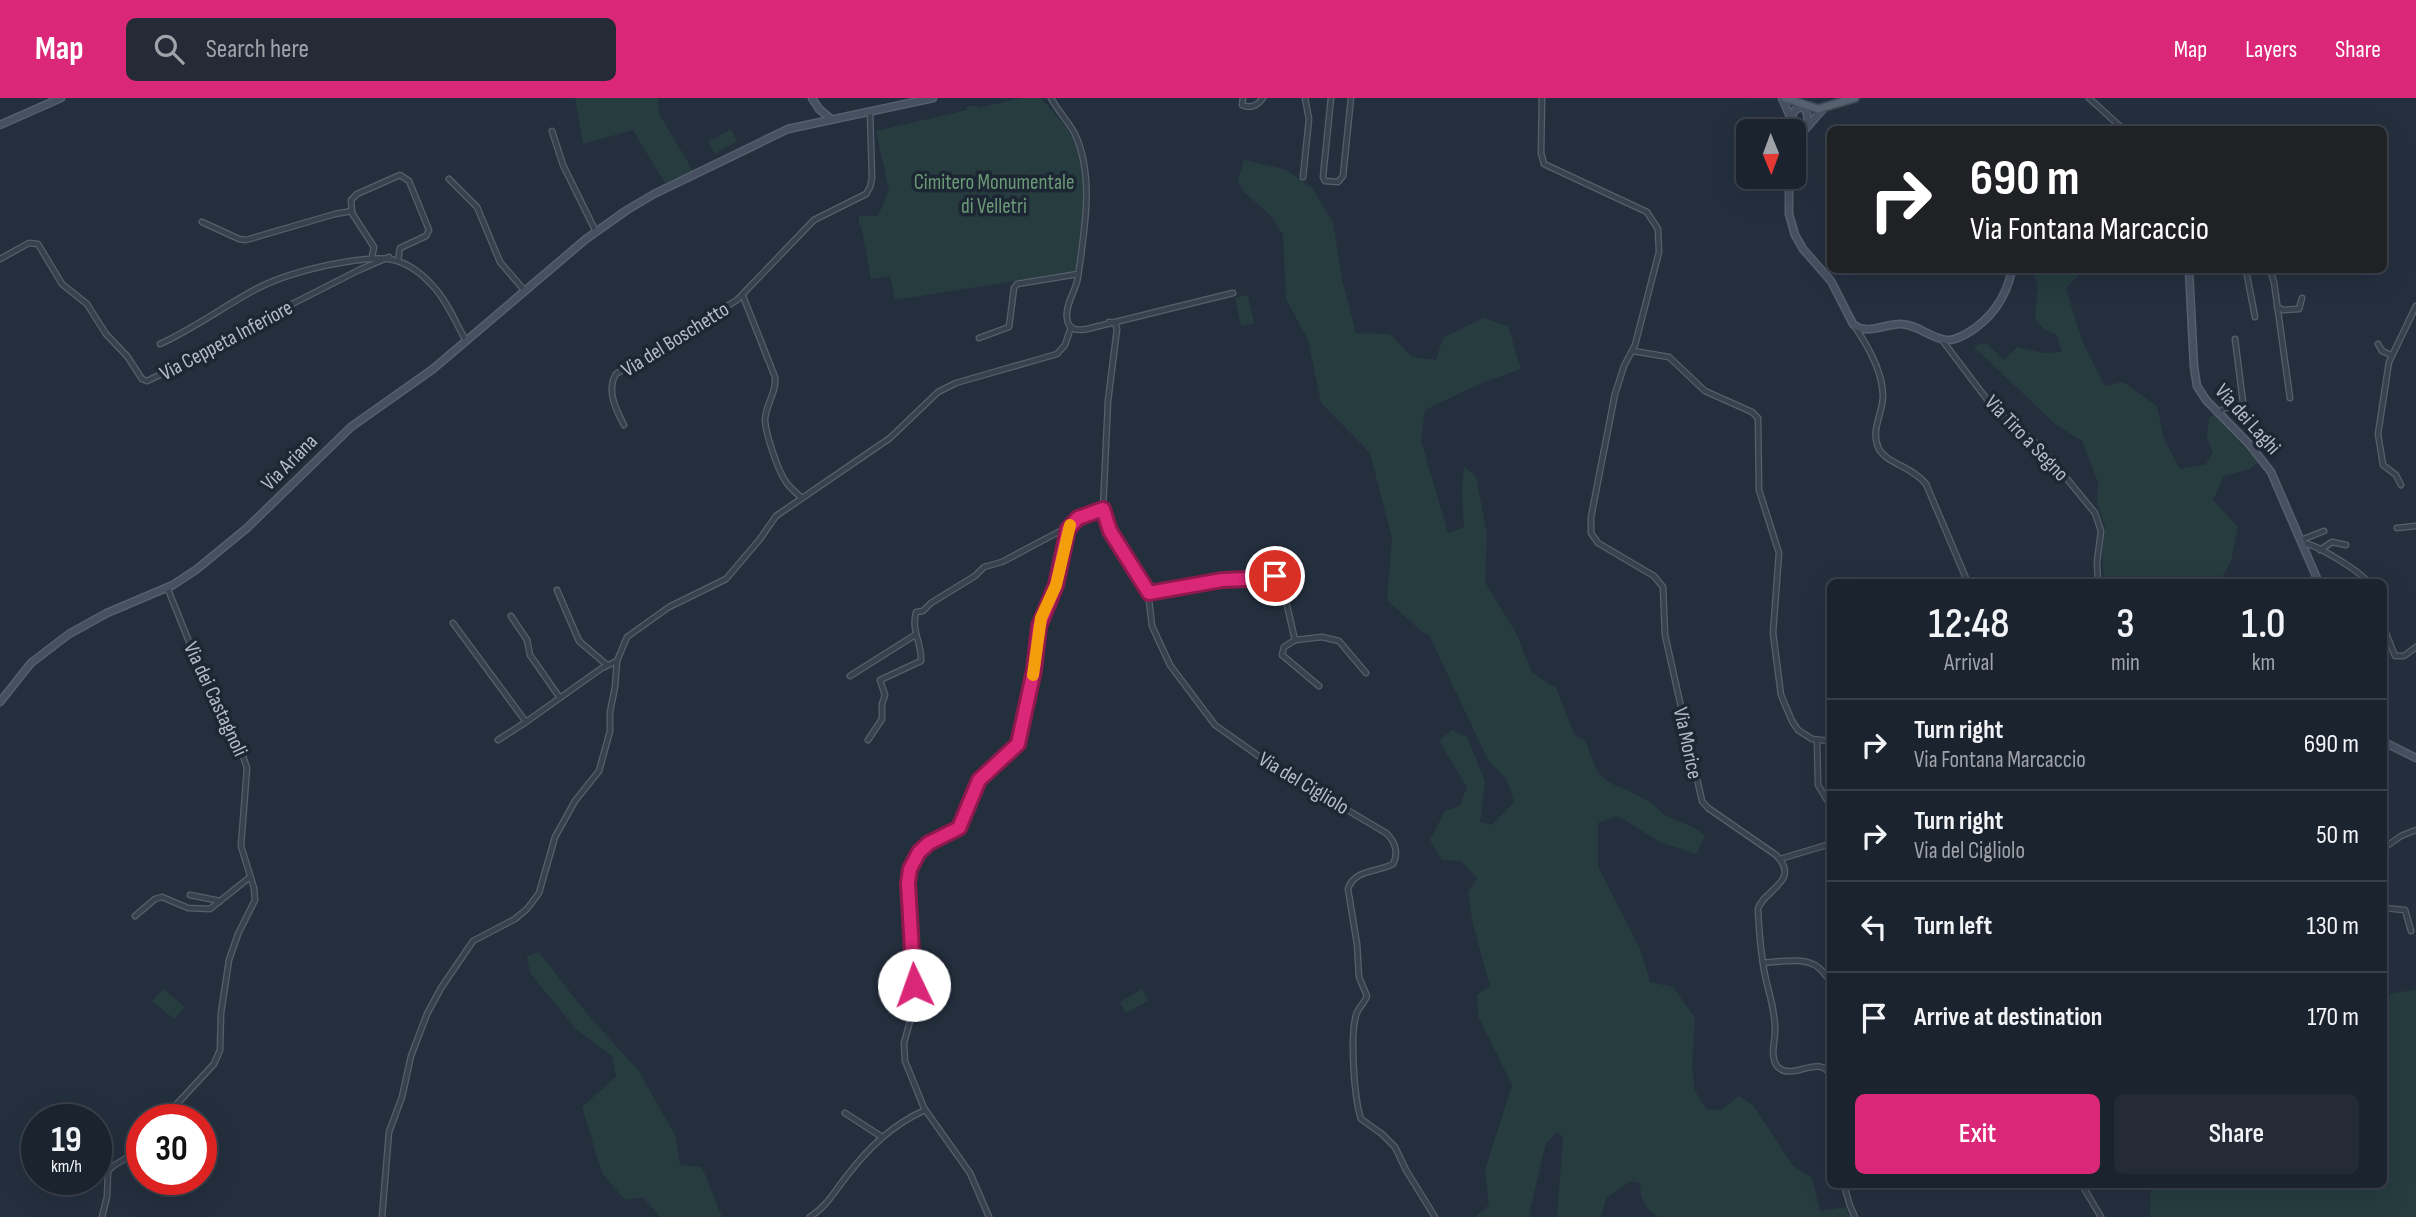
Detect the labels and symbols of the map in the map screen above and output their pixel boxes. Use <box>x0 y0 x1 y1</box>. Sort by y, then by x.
north arrow <box>1736 119 1806 189</box>
park label: Cimitero Monumentale di Velletri <box>914 170 1074 219</box>
street label: Via Ceppeta Inferiore <box>156 295 297 386</box>
street label: Via del Boschetto <box>617 297 734 382</box>
street label: Via dei Laghi <box>2209 379 2286 460</box>
street label: Via Tiro a Segno <box>1979 390 2074 487</box>
street label: Via Ariana <box>256 429 323 496</box>
pin <box>1245 546 1305 606</box>
street label: Via dei Castagnoli <box>178 638 253 760</box>
street label: Via Morice <box>1668 705 1707 781</box>
street label: Via del Cigliolo <box>1254 747 1354 820</box>
position arrow <box>877 948 951 1022</box>
speed limit sign: 30 <box>126 1104 217 1195</box>

